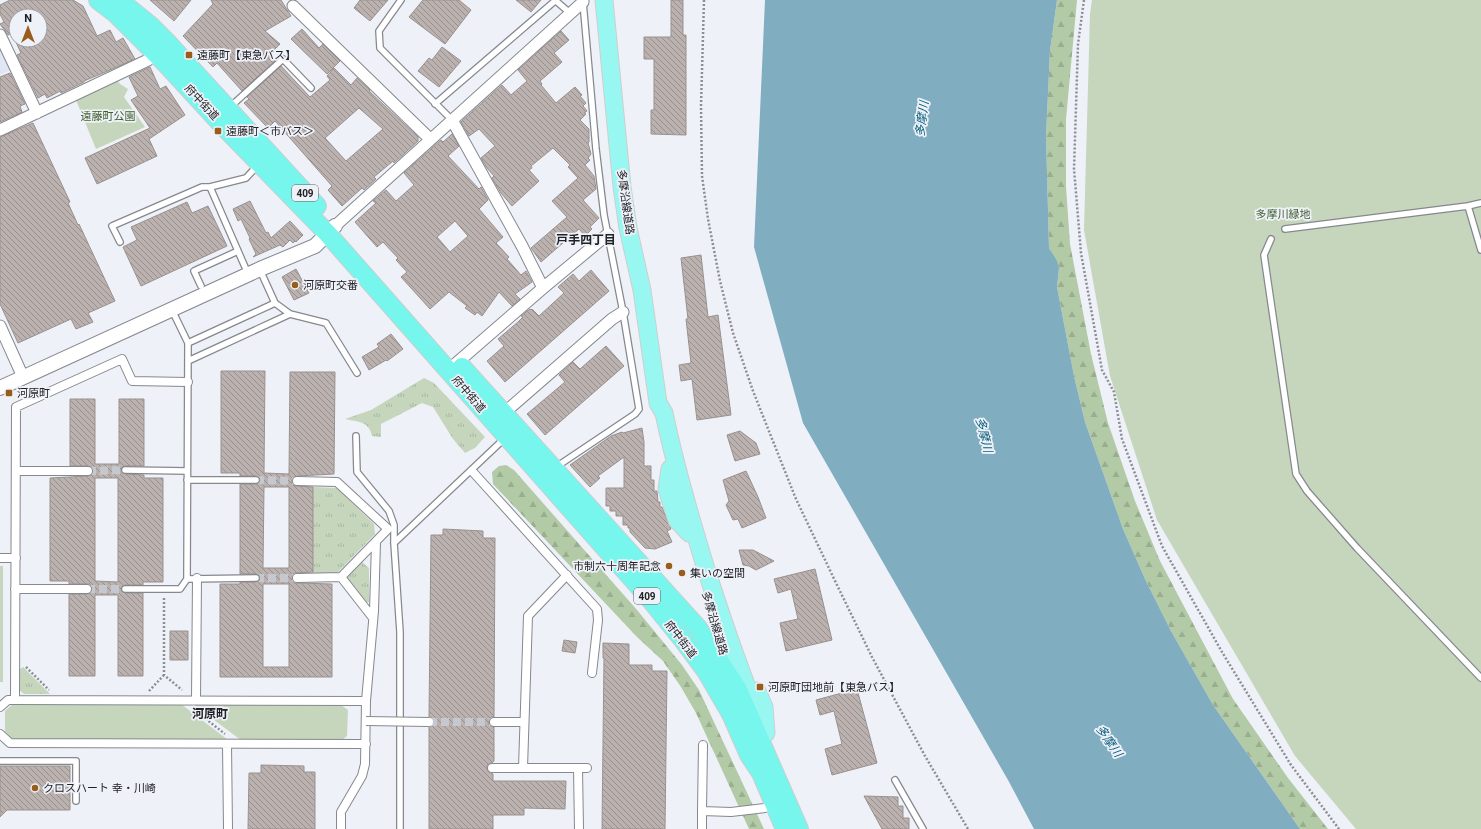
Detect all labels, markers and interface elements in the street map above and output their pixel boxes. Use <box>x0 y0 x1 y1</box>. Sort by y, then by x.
north arrow <box>8 8 48 48</box>
text: N <box>24 12 32 25</box>
place label: 遠藤町【東急バス】 <box>197 49 296 62</box>
marker: 遠藤町【東急バス】 <box>184 50 194 60</box>
street label: 府中街道 <box>182 82 221 123</box>
water label: 多摩川 <box>913 98 931 138</box>
park label: 遠藤町公園 <box>81 110 136 123</box>
place label: 遠藤町＜市バス＞ <box>226 125 314 138</box>
marker: 遠藤町＜市バス＞ <box>213 126 223 136</box>
street label: 多摩沿線道路 <box>614 168 637 236</box>
road number: 409 <box>292 185 318 201</box>
park label: 多摩川緑地 <box>1256 208 1311 221</box>
district label: 戸手四丁目 <box>556 233 616 247</box>
place label: 河原町交番 <box>303 279 358 292</box>
marker: 河原町交番 <box>290 280 300 290</box>
street label: 府中街道 <box>449 373 488 415</box>
place label: 河原町 <box>17 387 50 400</box>
marker: 河原町 <box>4 388 14 398</box>
water label: 多摩川 <box>973 416 996 456</box>
place label: 市制六十周年記念 <box>573 560 661 573</box>
marker: 市制六十周年記念 <box>664 561 674 571</box>
place label: 集いの空間 <box>690 567 745 580</box>
marker: 集いの空間 <box>677 568 687 578</box>
road number: 409 <box>634 588 660 604</box>
street label: 多摩沿線道路 <box>699 590 730 657</box>
street label: 府中街道 <box>662 618 699 661</box>
place label: 河原町団地前【東急バス】 <box>768 681 900 694</box>
marker: 河原町団地前【東急バス】 <box>755 682 765 692</box>
district label: 河原町 <box>192 707 228 721</box>
water label: 多摩川 <box>1093 722 1126 761</box>
place label: クロスハート 幸・川崎 <box>43 782 156 795</box>
marker: クロスハート 幸・川崎 <box>30 783 40 793</box>

